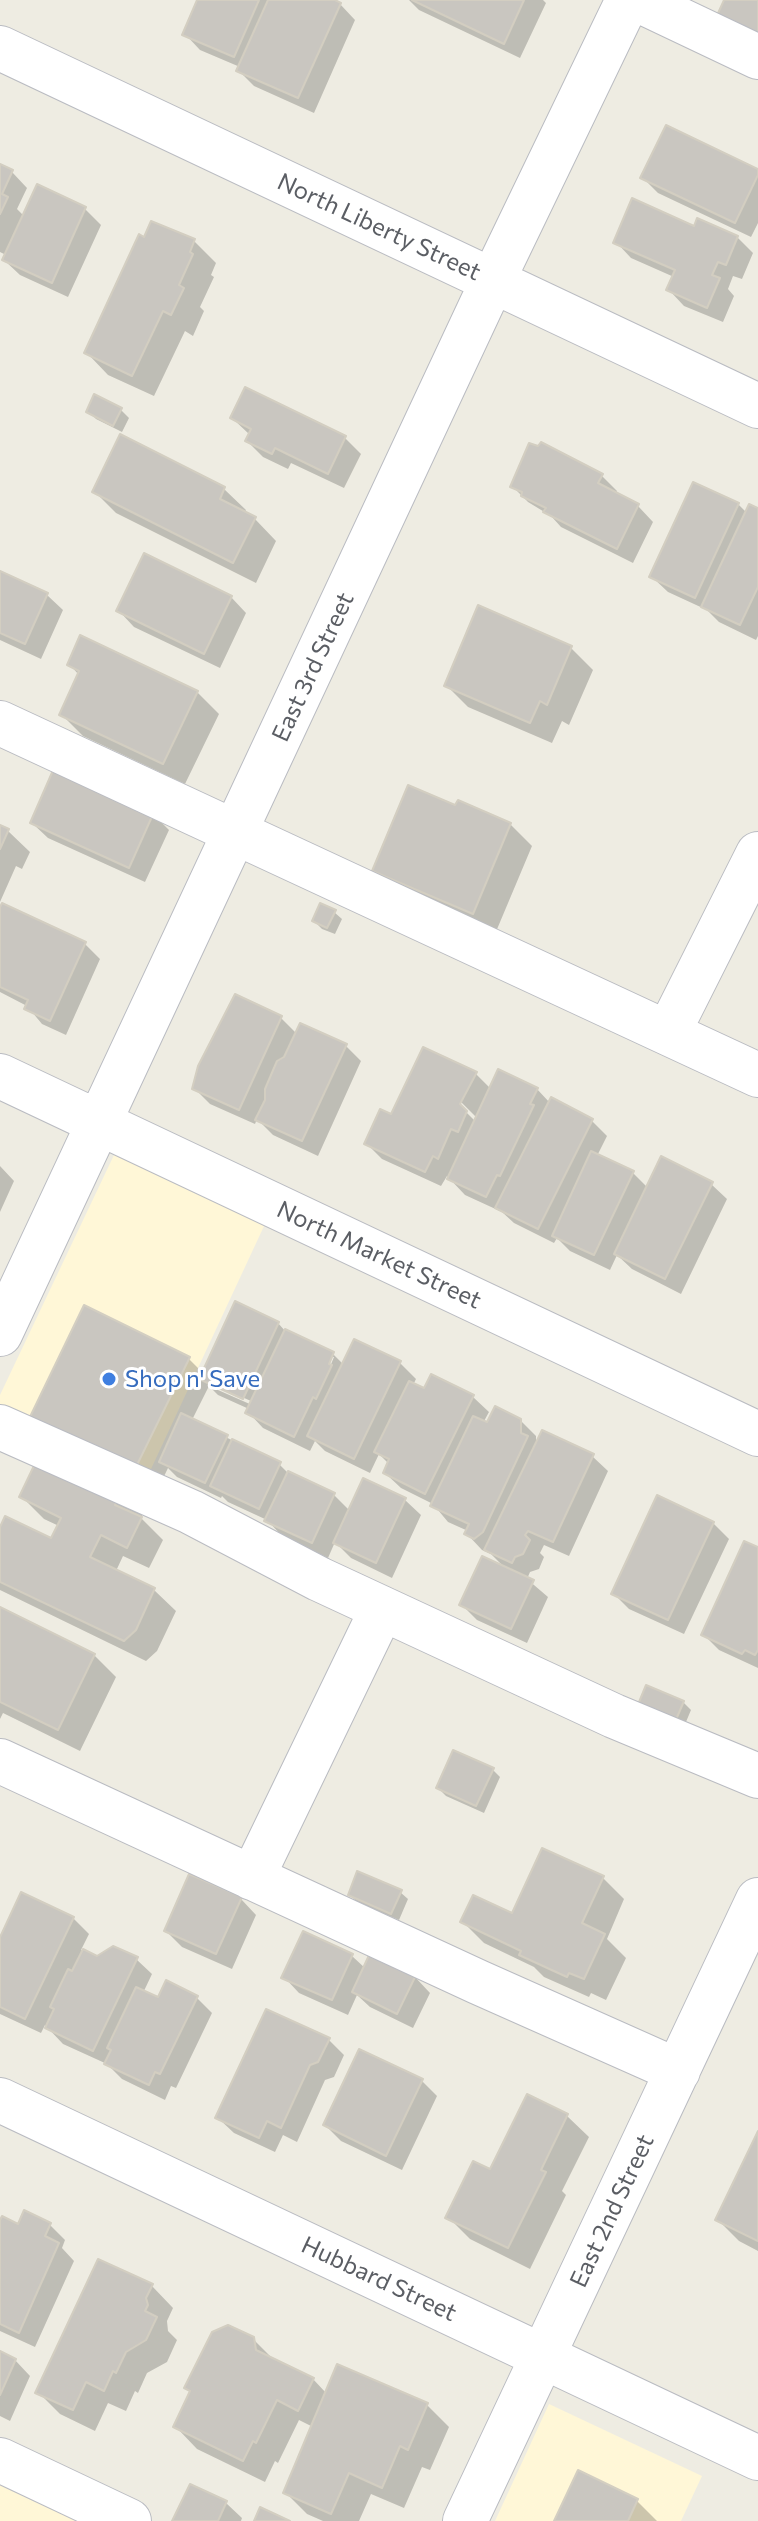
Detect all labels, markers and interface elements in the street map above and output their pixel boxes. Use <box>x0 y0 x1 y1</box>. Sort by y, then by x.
street label: North Liberty Street <box>273 167 485 287</box>
street label: East 3rd Street <box>266 588 360 746</box>
street label: North Market Street <box>272 1195 486 1315</box>
place label: Shop n' Save <box>125 1365 260 1393</box>
marker: Shop n' Save <box>100 1370 118 1388</box>
street label: East 2nd Street <box>564 2130 660 2292</box>
street label: Hubbard Street <box>297 2230 461 2328</box>

